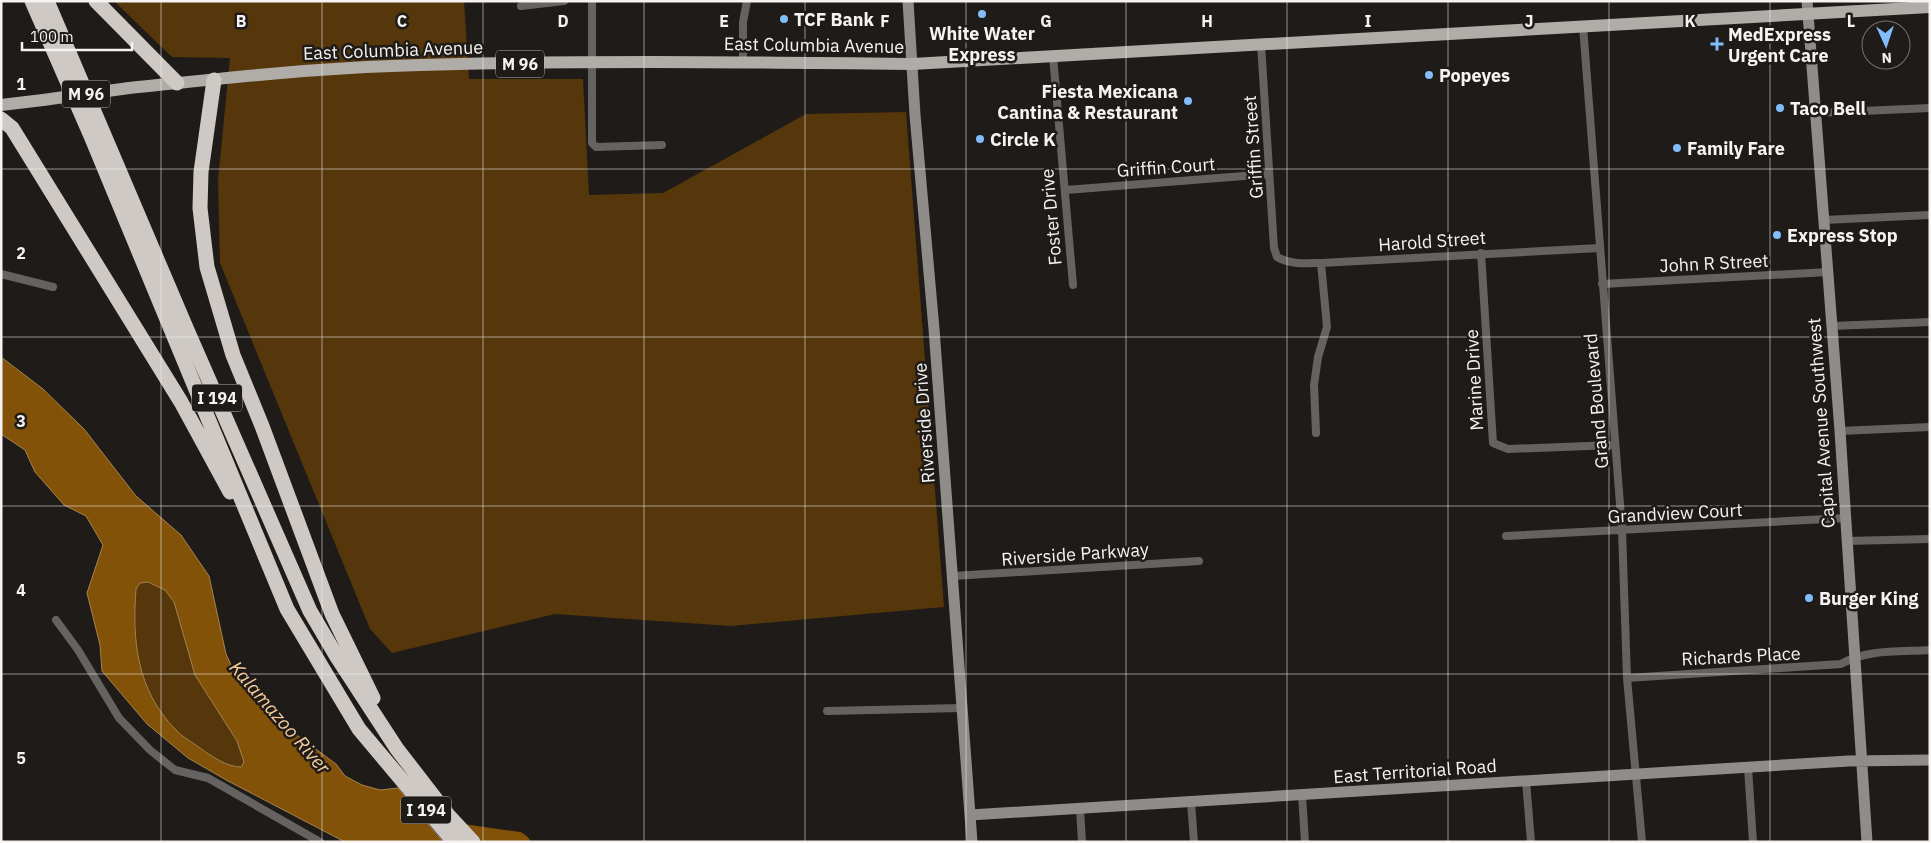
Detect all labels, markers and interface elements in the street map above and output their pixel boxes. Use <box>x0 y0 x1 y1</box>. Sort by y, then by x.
place label: TCF Bank <box>794 8 875 31</box>
marker: White Water Express <box>976 8 988 20</box>
text: B <box>236 11 247 31</box>
text: C <box>397 11 407 31</box>
text: D <box>557 11 569 31</box>
text: E <box>719 11 729 31</box>
text: F <box>880 11 890 31</box>
text: G <box>1040 11 1052 31</box>
text: H <box>1201 11 1213 31</box>
text: I <box>1365 11 1372 31</box>
text: J <box>1525 11 1533 31</box>
text: K <box>1684 11 1696 31</box>
text: L <box>1847 11 1855 31</box>
marker: TCF Bank <box>778 13 790 25</box>
scale bar <box>22 20 132 52</box>
north arrow <box>1861 20 1911 70</box>
place label: White Water Express <box>929 22 1035 66</box>
place label: MedExpress Urgent Care <box>1728 23 1831 67</box>
text: 100 m <box>30 27 74 46</box>
street label: East Columbia Avenue <box>724 32 904 58</box>
street label: East Columbia Avenue <box>302 35 484 65</box>
marker: MedExpress Urgent Care <box>1710 37 1724 51</box>
text: N <box>1881 49 1892 67</box>
road number: M 96 <box>496 51 544 78</box>
place label: Popeyes <box>1439 64 1510 87</box>
marker: Popeyes <box>1423 69 1435 81</box>
text: 1 <box>16 74 26 94</box>
road number: M 96 <box>62 80 110 108</box>
place label: Fiesta Mexicana Cantina & Restaurant <box>997 80 1178 124</box>
marker: Fiesta Mexicana Cantina & Restaurant <box>1182 95 1194 107</box>
street label: Griffin Street <box>1238 95 1268 199</box>
place label: Taco Bell <box>1790 97 1867 120</box>
marker: Taco Bell <box>1774 102 1786 114</box>
place label: Circle K <box>990 128 1056 151</box>
marker: Circle K <box>974 133 986 145</box>
place label: Family Fare <box>1687 137 1785 160</box>
marker: Family Fare <box>1671 142 1683 154</box>
street label: Griffin Court <box>1116 152 1216 182</box>
street label: Foster Drive <box>1035 168 1067 266</box>
place label: Express Stop <box>1787 224 1898 247</box>
street label: Harold Street <box>1377 226 1487 256</box>
marker: Express Stop <box>1771 229 1783 241</box>
text: 2 <box>16 243 26 263</box>
street label: John R Street <box>1659 249 1769 277</box>
street label: Capital Avenue Southwest <box>1802 317 1840 529</box>
street label: Marine Drive <box>1460 329 1488 431</box>
street label: Grand Boulevard <box>1579 332 1613 470</box>
street label: Riverside Drive <box>908 362 940 484</box>
road number: I 194 <box>192 384 242 412</box>
text: 3 <box>16 411 26 431</box>
street label: Grandview Court <box>1607 498 1743 528</box>
street label: Riverside Parkway <box>1001 537 1149 571</box>
text: 4 <box>16 580 26 600</box>
place label: Burger King <box>1819 587 1919 610</box>
marker: Burger King <box>1803 592 1815 604</box>
street label: Richards Place <box>1681 641 1801 671</box>
water label: Kalamazoo River <box>224 656 336 779</box>
text: 5 <box>16 748 26 768</box>
street label: East Territorial Road <box>1333 754 1497 788</box>
road number: I 194 <box>401 796 451 824</box>

